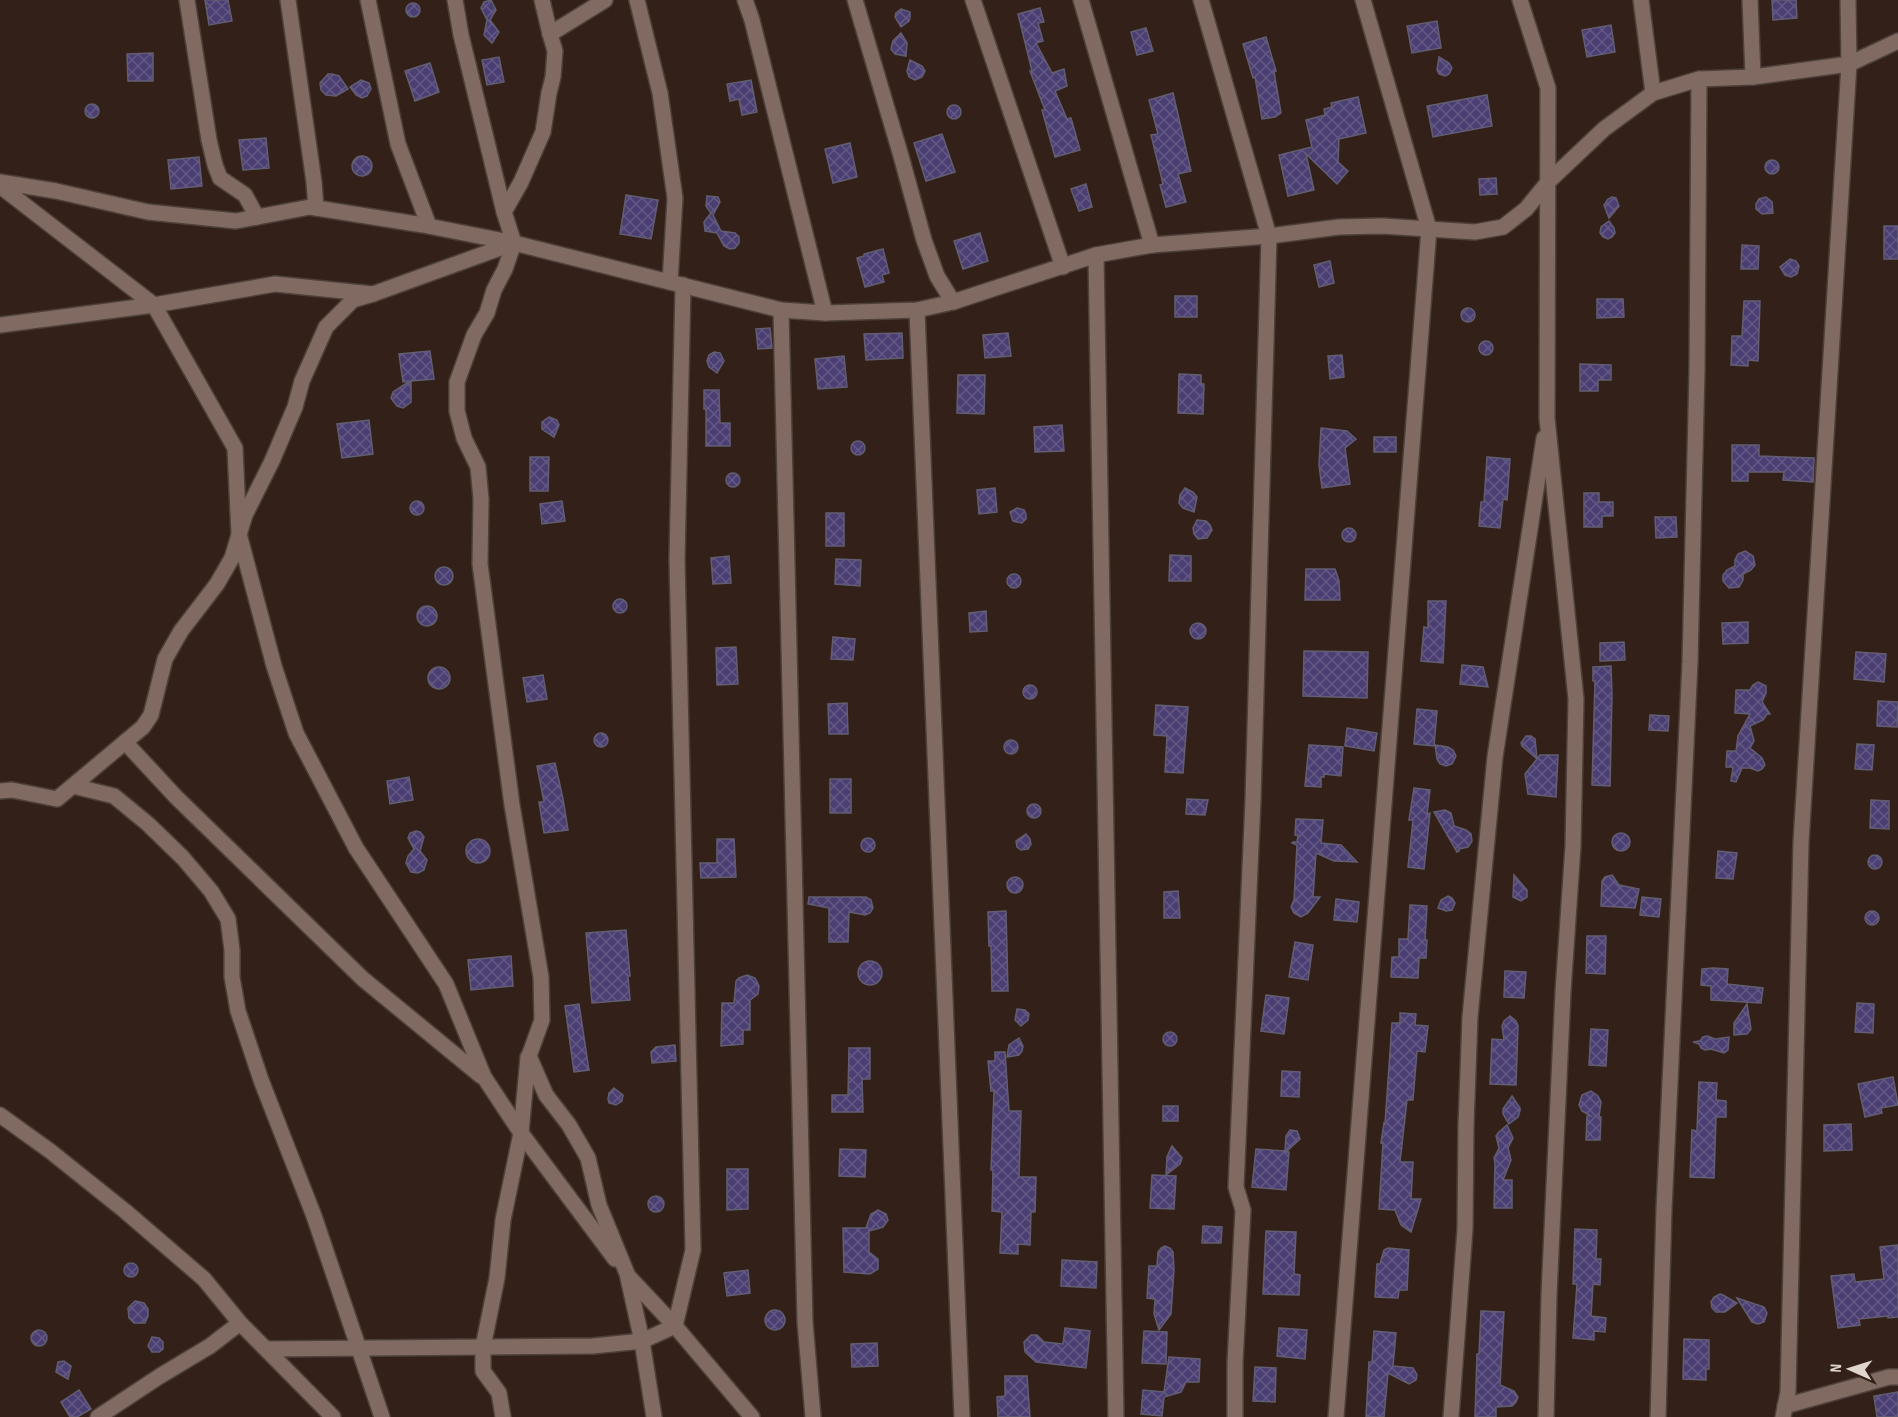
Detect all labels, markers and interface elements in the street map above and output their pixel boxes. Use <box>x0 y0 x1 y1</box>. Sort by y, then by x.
north arrow <box>1820 1339 1880 1399</box>
text: N <box>1827 1364 1846 1373</box>

